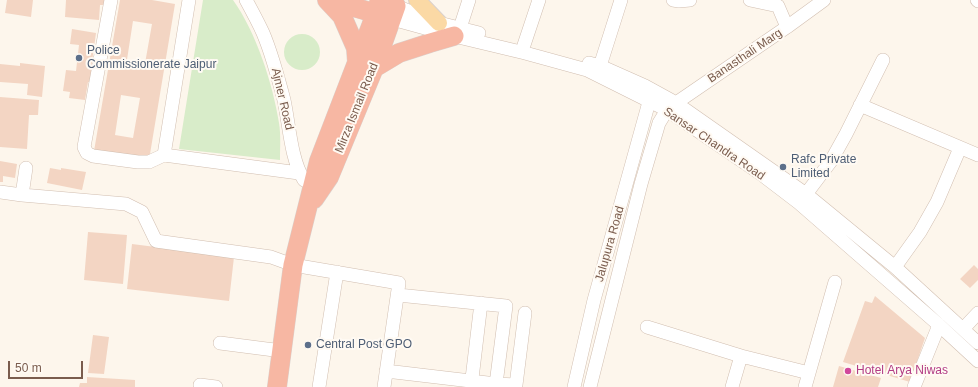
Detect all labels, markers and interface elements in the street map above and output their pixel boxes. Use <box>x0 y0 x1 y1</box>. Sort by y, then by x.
street label: Banasthali Marg <box>705 26 785 86</box>
place label: Police Commissionerate Jaipur <box>87 44 216 72</box>
marker: Police Commissionerate Jaipur <box>74 53 84 63</box>
street label: Mirza Ismail Road <box>332 61 382 155</box>
street label: Ajmer Road <box>268 67 296 131</box>
street label: Sansar Chandra Road <box>660 105 768 183</box>
place label: Rafc Private Limited <box>791 153 856 181</box>
marker: Rafc Private Limited <box>778 162 788 172</box>
street label: Jalupura Road <box>592 205 628 283</box>
place label: Central Post GPO <box>316 338 412 352</box>
marker: Central Post GPO <box>303 340 313 350</box>
scale bar <box>10 353 85 379</box>
text: 50 m <box>15 361 42 375</box>
place label: Hotel Arya Niwas <box>856 364 948 378</box>
marker: Hotel Arya Niwas <box>843 366 853 376</box>

